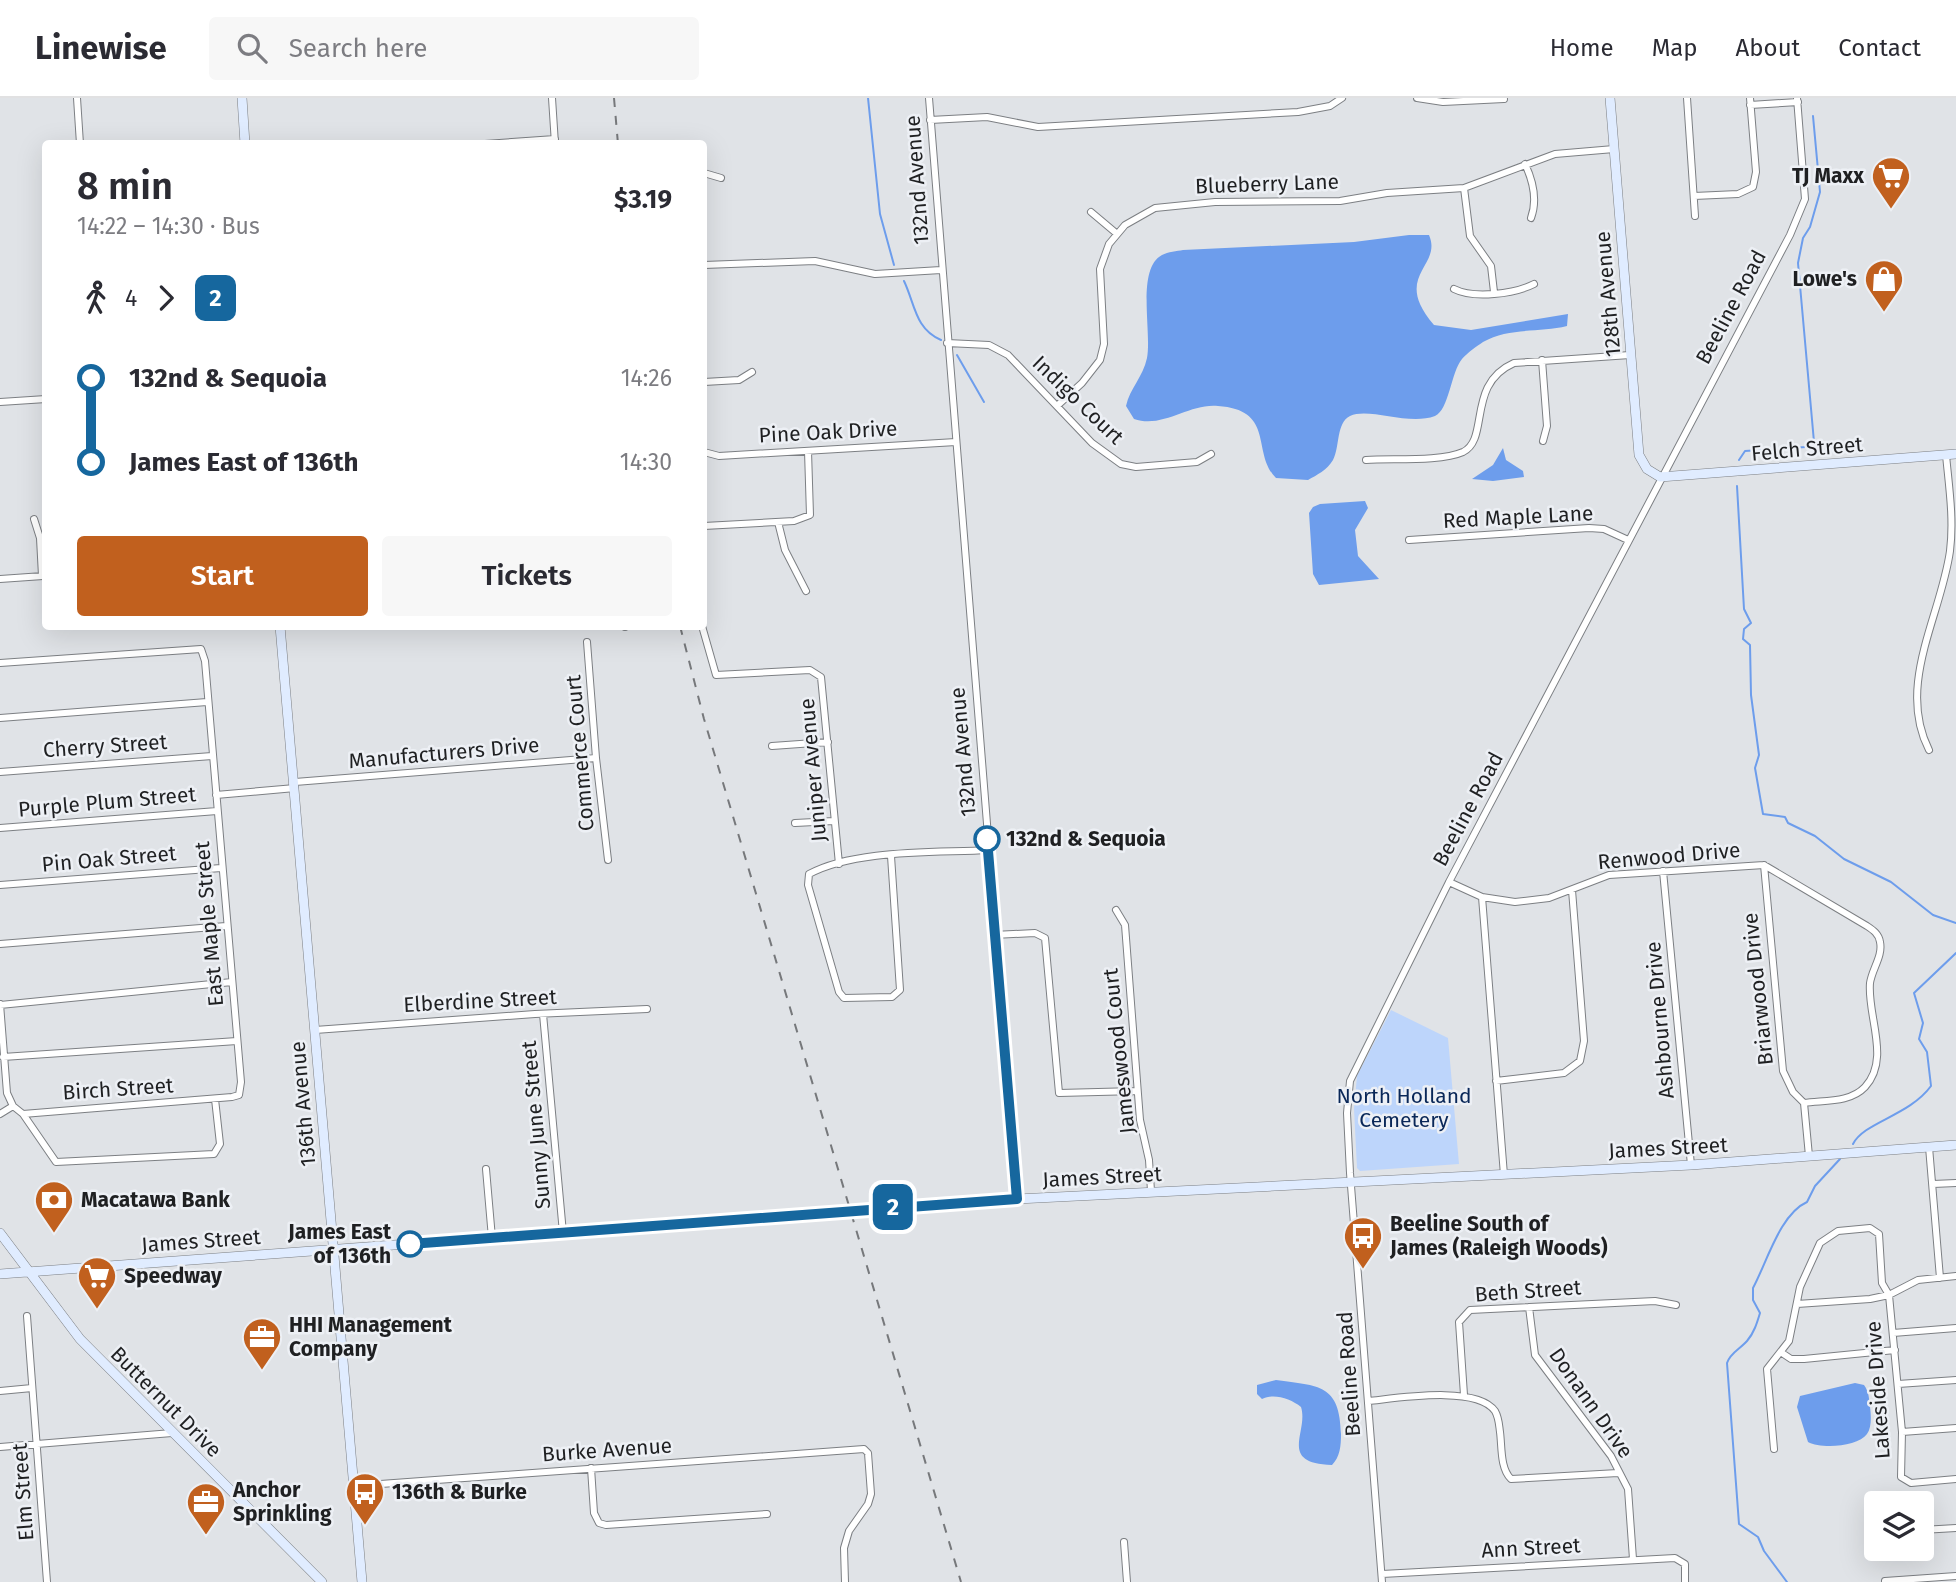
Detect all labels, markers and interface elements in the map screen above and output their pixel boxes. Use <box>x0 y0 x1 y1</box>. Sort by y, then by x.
search box <box>209 17 699 80</box>
text: Linewise <box>35 28 167 68</box>
icon: search <box>233 29 271 67</box>
text: Search here <box>289 33 428 64</box>
text: Home <box>1550 34 1614 62</box>
text: Map <box>1652 34 1698 62</box>
text: About <box>1736 34 1800 62</box>
text: Contact <box>1838 34 1921 62</box>
street label: 132nd Avenue <box>900 114 934 246</box>
supermarket icon: TJ Maxx <box>1870 155 1912 210</box>
text: 8 min <box>77 163 173 209</box>
place label: TJ Maxx <box>1792 163 1864 189</box>
street label: Blueberry Lane <box>1195 168 1339 200</box>
text: $3.19 <box>614 184 672 215</box>
text: 14:22 – 14:30 · Bus <box>77 212 260 240</box>
street label: 128th Avenue <box>1590 230 1626 358</box>
street label: Beeline Road <box>1690 245 1772 369</box>
shop icon: Lowe's <box>1863 258 1905 313</box>
place label: Lowe's <box>1792 266 1857 292</box>
icon: walk <box>77 279 115 317</box>
icon: forward <box>147 279 185 317</box>
text: 4 <box>125 284 137 312</box>
text: 2 <box>209 284 222 312</box>
street label: Indigo Court <box>1027 350 1129 450</box>
text: 132nd & Sequoia <box>129 363 327 394</box>
text: 14:26 <box>621 364 672 392</box>
street label: Pine Oak Drive <box>758 415 898 449</box>
street label: Felch Street <box>1750 431 1864 467</box>
text: James East of 136th <box>129 447 359 478</box>
text: 14:30 <box>620 448 672 476</box>
street label: Red Maple Lane <box>1442 500 1594 534</box>
button: Start <box>77 536 368 616</box>
button: Tickets <box>382 536 672 616</box>
street label: Commerce Court <box>560 673 600 832</box>
street label: 132nd Avenue <box>944 686 982 818</box>
street label: Juniper Avenue <box>794 697 832 843</box>
street label: Cherry Street <box>42 729 168 763</box>
street label: Manufacturers Drive <box>347 732 541 774</box>
street label: Beeline Road <box>1427 747 1509 871</box>
street label: Purple Plum Street <box>17 781 197 823</box>
marker: 132nd & Sequoia <box>974 826 1000 852</box>
place label: 132nd & Sequoia <box>1006 826 1166 852</box>
street label: Renwood Drive <box>1597 837 1741 875</box>
street label: Pin Oak Street <box>41 840 178 878</box>
street label: East Maple Street <box>189 840 229 1008</box>
street label: Briarwood Drive <box>1737 911 1779 1067</box>
street label: Ashbourne Drive <box>1640 940 1680 1100</box>
street label: Jameswood Court <box>1097 967 1141 1135</box>
street label: Elberdine Street <box>403 984 558 1018</box>
street label: Sunny June Street <box>516 1039 556 1210</box>
street label: 136th Avenue <box>285 1040 321 1168</box>
street label: Birch Street <box>62 1072 175 1106</box>
park label: North Holland Cemetery <box>1336 1083 1472 1133</box>
street label: James Street <box>1608 1132 1729 1164</box>
street label: James Street <box>1042 1161 1163 1193</box>
bank icon: Macatawa Bank <box>33 1179 75 1234</box>
line badge: 2 <box>870 1184 916 1230</box>
place label: Macatawa Bank <box>81 1187 230 1213</box>
text: 2 <box>887 1193 899 1221</box>
place label: Beeline South of James (Raleigh Woods) <box>1389 1211 1608 1261</box>
bus stop icon: Beeline South of James (Raleigh Woods) <box>1342 1215 1384 1270</box>
place label: James East of 136th <box>287 1219 392 1269</box>
street label: James Street <box>140 1224 262 1258</box>
marker: James East of 136th <box>397 1231 423 1257</box>
supermarket icon: Speedway <box>76 1255 118 1310</box>
place label: Speedway <box>124 1263 222 1289</box>
street label: Beth Street <box>1474 1274 1583 1308</box>
street label: Beeline Road <box>1332 1311 1366 1437</box>
place label: HHI Management Company <box>289 1312 453 1362</box>
office icon: HHI Management Company <box>241 1316 283 1371</box>
street label: Lakeside Drive <box>1860 1320 1896 1460</box>
street label: Butternut Drive <box>105 1341 227 1463</box>
street label: Donann Drive <box>1543 1343 1639 1463</box>
street label: Burke Avenue <box>541 1432 673 1468</box>
street label: Elm Street <box>7 1442 39 1542</box>
bus stop icon: 136th & Burke <box>344 1471 386 1526</box>
place label: Anchor Sprinkling <box>232 1477 332 1527</box>
place label: 136th & Burke <box>392 1479 527 1505</box>
office icon: Anchor Sprinkling <box>185 1481 227 1536</box>
map controls <box>1864 1491 1934 1561</box>
button: layers <box>1864 1491 1934 1561</box>
street label: Ann Street <box>1481 1532 1582 1564</box>

